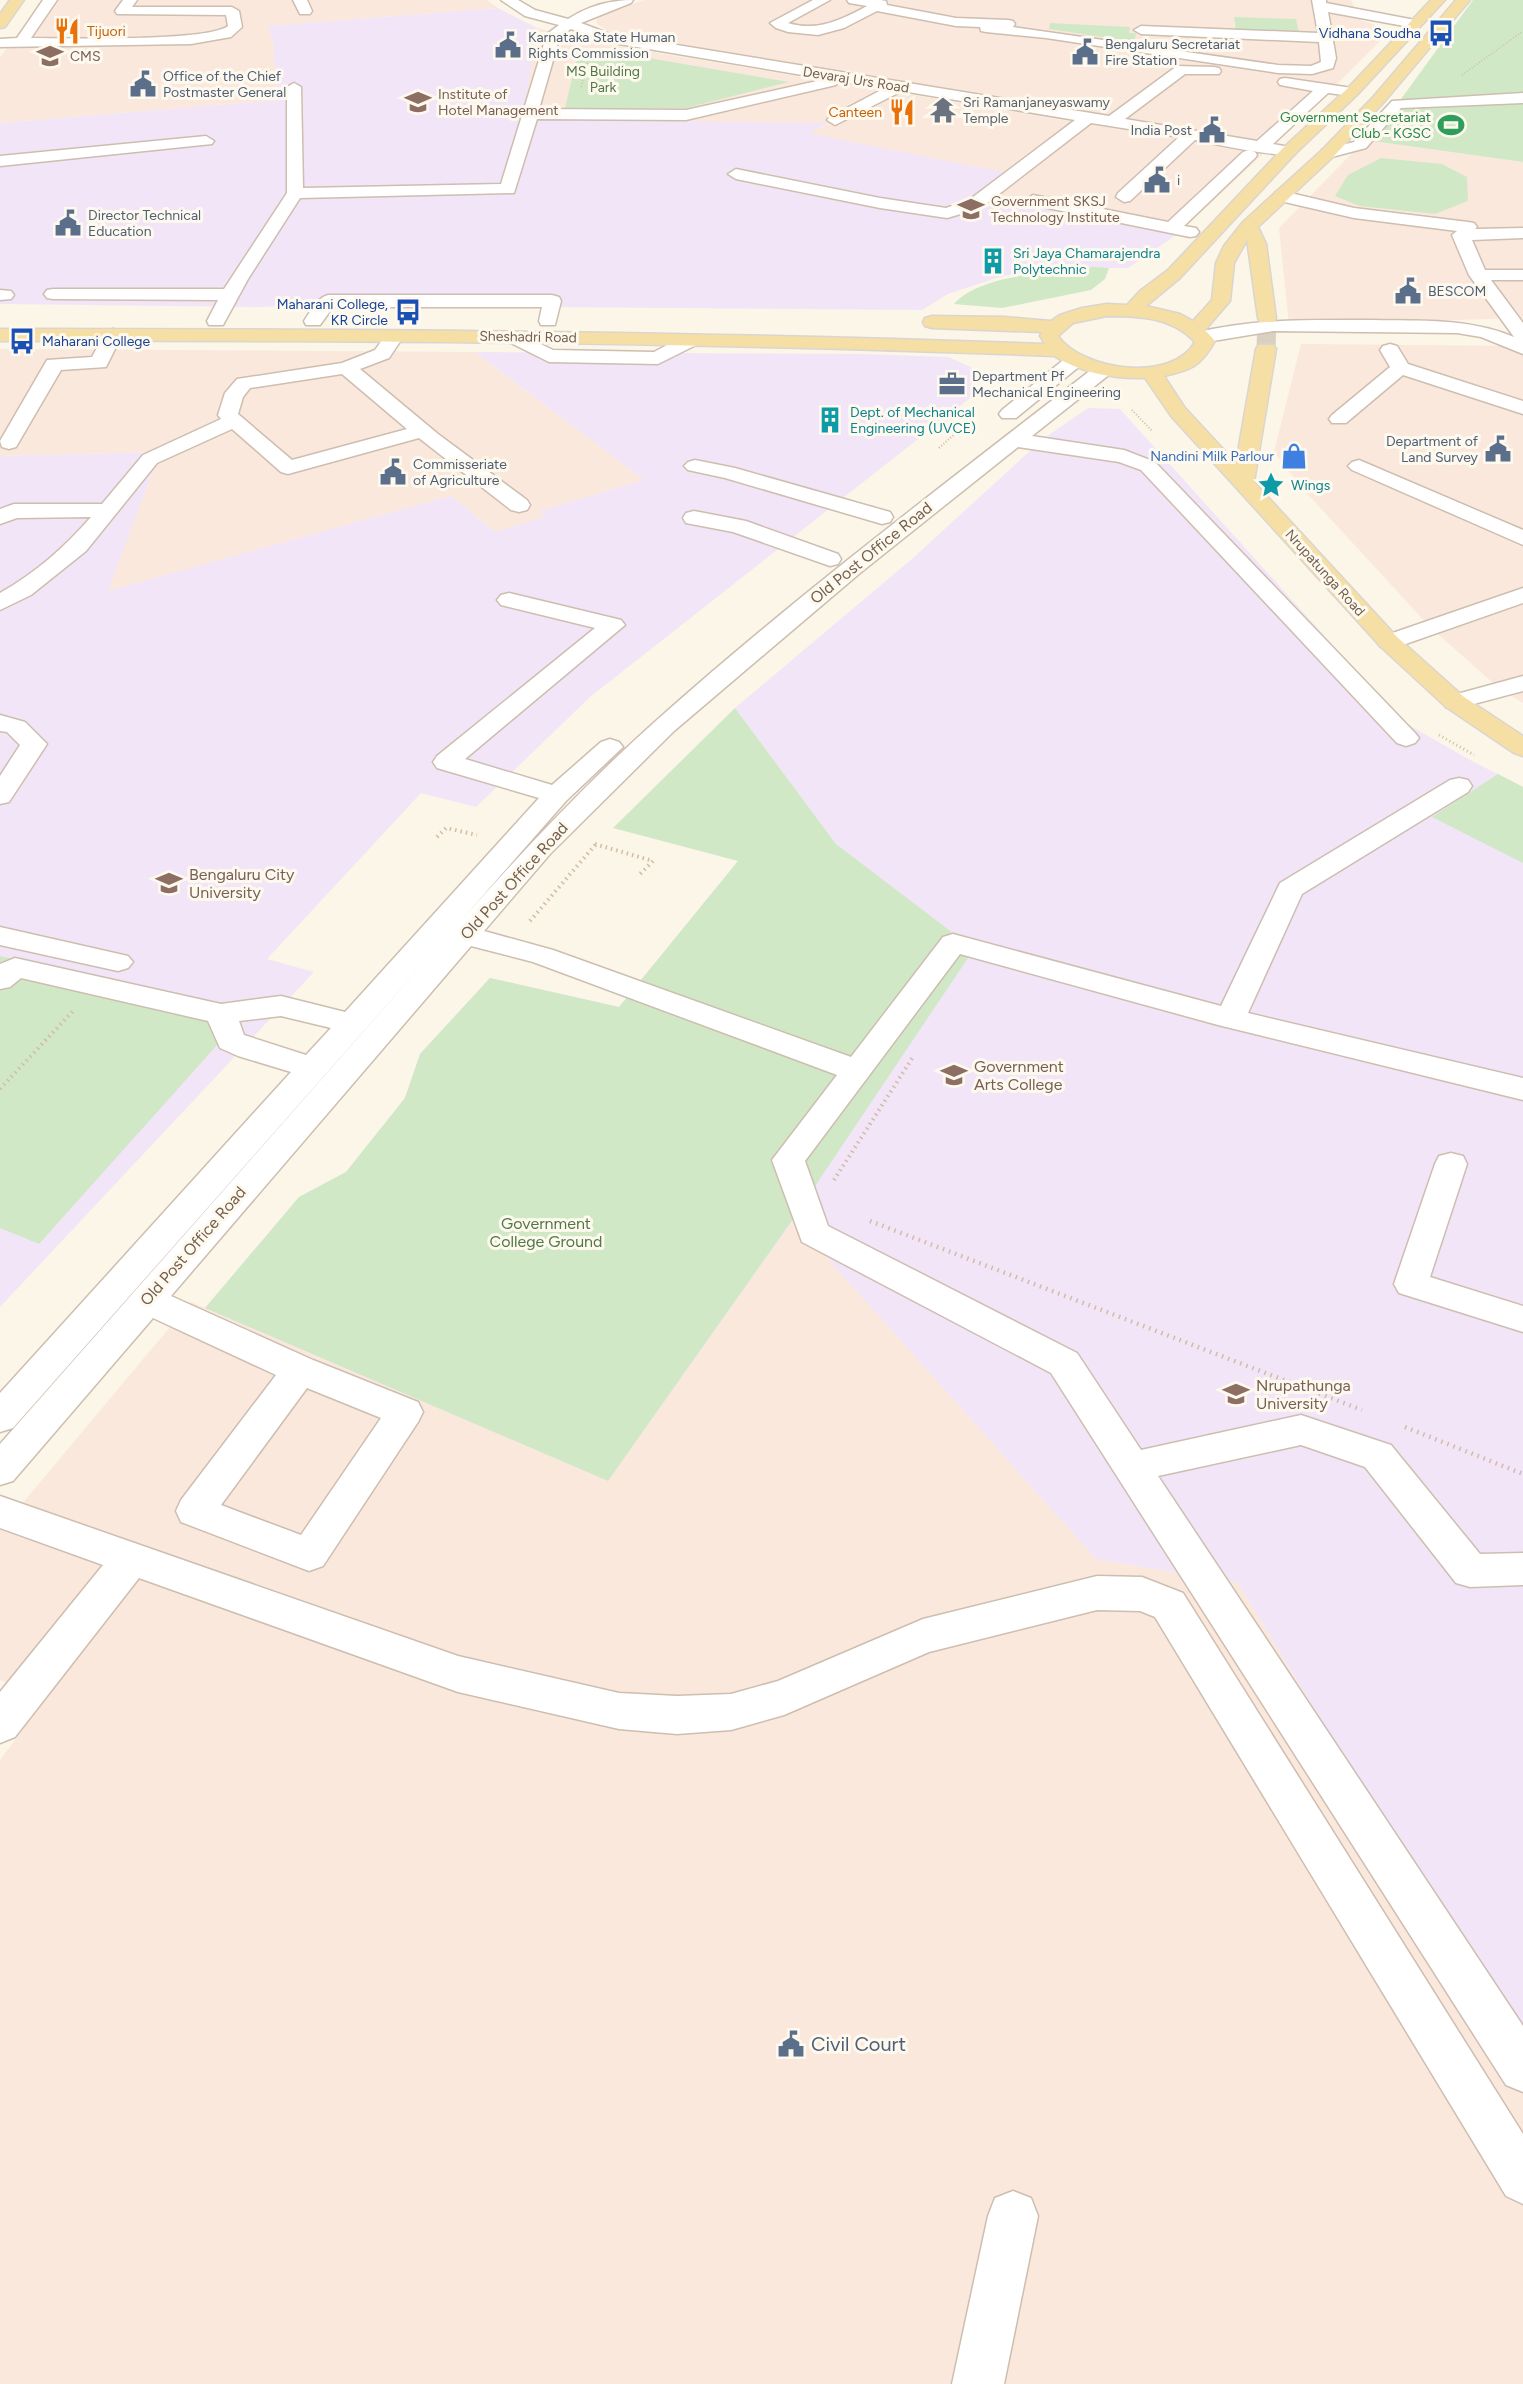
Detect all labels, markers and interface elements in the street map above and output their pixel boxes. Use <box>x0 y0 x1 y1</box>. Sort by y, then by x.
restaurant icon: Tijuori <box>52 16 82 46</box>
bus stop icon: Vidhana Soudha <box>1426 18 1456 48</box>
place label: Tijuori <box>87 23 126 40</box>
place label: Vidhana Soudha <box>1319 25 1421 42</box>
place label: Karnataka State Human Rights Commission <box>528 29 676 62</box>
public building icon: Karnataka State Human Rights Commission <box>493 30 523 60</box>
place label: Bengaluru Secretariat Fire Station <box>1105 36 1240 69</box>
public building icon: Bengaluru Secretariat Fire Station <box>1070 37 1100 67</box>
school or university icon: CMS <box>35 41 65 71</box>
place label: CMS <box>70 48 101 65</box>
park label: MS Building Park <box>566 63 640 96</box>
street label: Devaraj Urs Road <box>802 63 910 97</box>
place label: Office of the Chief Postmaster General <box>163 68 286 101</box>
public building icon: Office of the Chief Postmaster General <box>128 69 158 99</box>
place label: Institute of Hotel Management <box>438 86 559 119</box>
school or university icon: Institute of Hotel Management <box>403 87 433 117</box>
place label: Sri Ramanjaneyaswamy Temple <box>963 94 1111 127</box>
temple icon: Sri Ramanjaneyaswamy Temple <box>928 95 958 125</box>
restaurant icon: Canteen <box>887 97 917 127</box>
place label: Canteen <box>829 104 882 121</box>
place label: Government Secretariat Club - KGSC <box>1280 109 1431 142</box>
sports icon: Government Secretariat Club - KGSC <box>1436 110 1466 140</box>
public building icon: India Post <box>1197 115 1227 145</box>
place label: India Post <box>1130 122 1192 139</box>
public building icon: i <box>1142 165 1172 195</box>
place label: i <box>1177 172 1180 189</box>
place label: Government SKSJ Technology Institute <box>991 193 1120 226</box>
school or university icon: Government SKSJ Technology Institute <box>956 194 986 224</box>
place label: Director Technical Education <box>88 207 201 240</box>
public building icon: Director Technical Education <box>53 208 83 238</box>
place label: Sri Jaya Chamarajendra Polytechnic <box>1013 245 1160 278</box>
building icon: Sri Jaya Chamarajendra Polytechnic <box>978 246 1008 276</box>
public building icon: BESCOM <box>1393 276 1423 306</box>
place label: BESCOM <box>1428 283 1486 300</box>
place label: Maharani College, KR Circle <box>277 296 388 329</box>
bus stop icon: Maharani College, KR Circle <box>393 297 423 327</box>
bus stop icon: Maharani College <box>7 326 37 356</box>
street label: Sheshadri Road <box>479 328 577 346</box>
place label: Maharani College <box>42 333 151 350</box>
place label: Department Pf Mechanical Engineering <box>972 368 1121 401</box>
office icon: Department Pf Mechanical Engineering <box>937 369 967 399</box>
place label: Dept. of Mechanical Engineering (UVCE) <box>850 404 976 437</box>
building icon: Dept. of Mechanical Engineering (UVCE) <box>815 405 845 435</box>
place label: Department of Land Survey <box>1386 433 1479 466</box>
public building icon: Department of Land Survey <box>1483 434 1513 464</box>
shop icon: Nandini Milk Parlour <box>1279 441 1309 471</box>
place label: Nandini Milk Parlour <box>1150 448 1274 465</box>
place label: Commisseriate of Agriculture <box>413 456 507 489</box>
public building icon: Commisseriate of Agriculture <box>378 457 408 487</box>
place icon: Wings <box>1256 470 1286 500</box>
place label: Wings <box>1291 477 1330 494</box>
street label: Old Post Office Road <box>806 498 936 608</box>
street label: Nrupatunga Road <box>1282 526 1368 620</box>
street label: Old Post Office Road <box>456 818 572 944</box>
place label: Bengaluru City University <box>189 865 295 902</box>
school or university icon: Bengaluru City University <box>154 868 184 898</box>
place label: Government Arts College <box>974 1057 1064 1094</box>
school or university icon: Government Arts College <box>939 1060 969 1090</box>
street label: Old Post Office Road <box>136 1183 250 1309</box>
park label: Government College Ground <box>490 1214 602 1251</box>
place label: Nrupathunga University <box>1256 1376 1351 1413</box>
school or university icon: Nrupathunga University <box>1221 1379 1251 1409</box>
public building icon: Civil Court <box>776 2029 806 2059</box>
place label: Civil Court <box>811 2032 906 2056</box>

